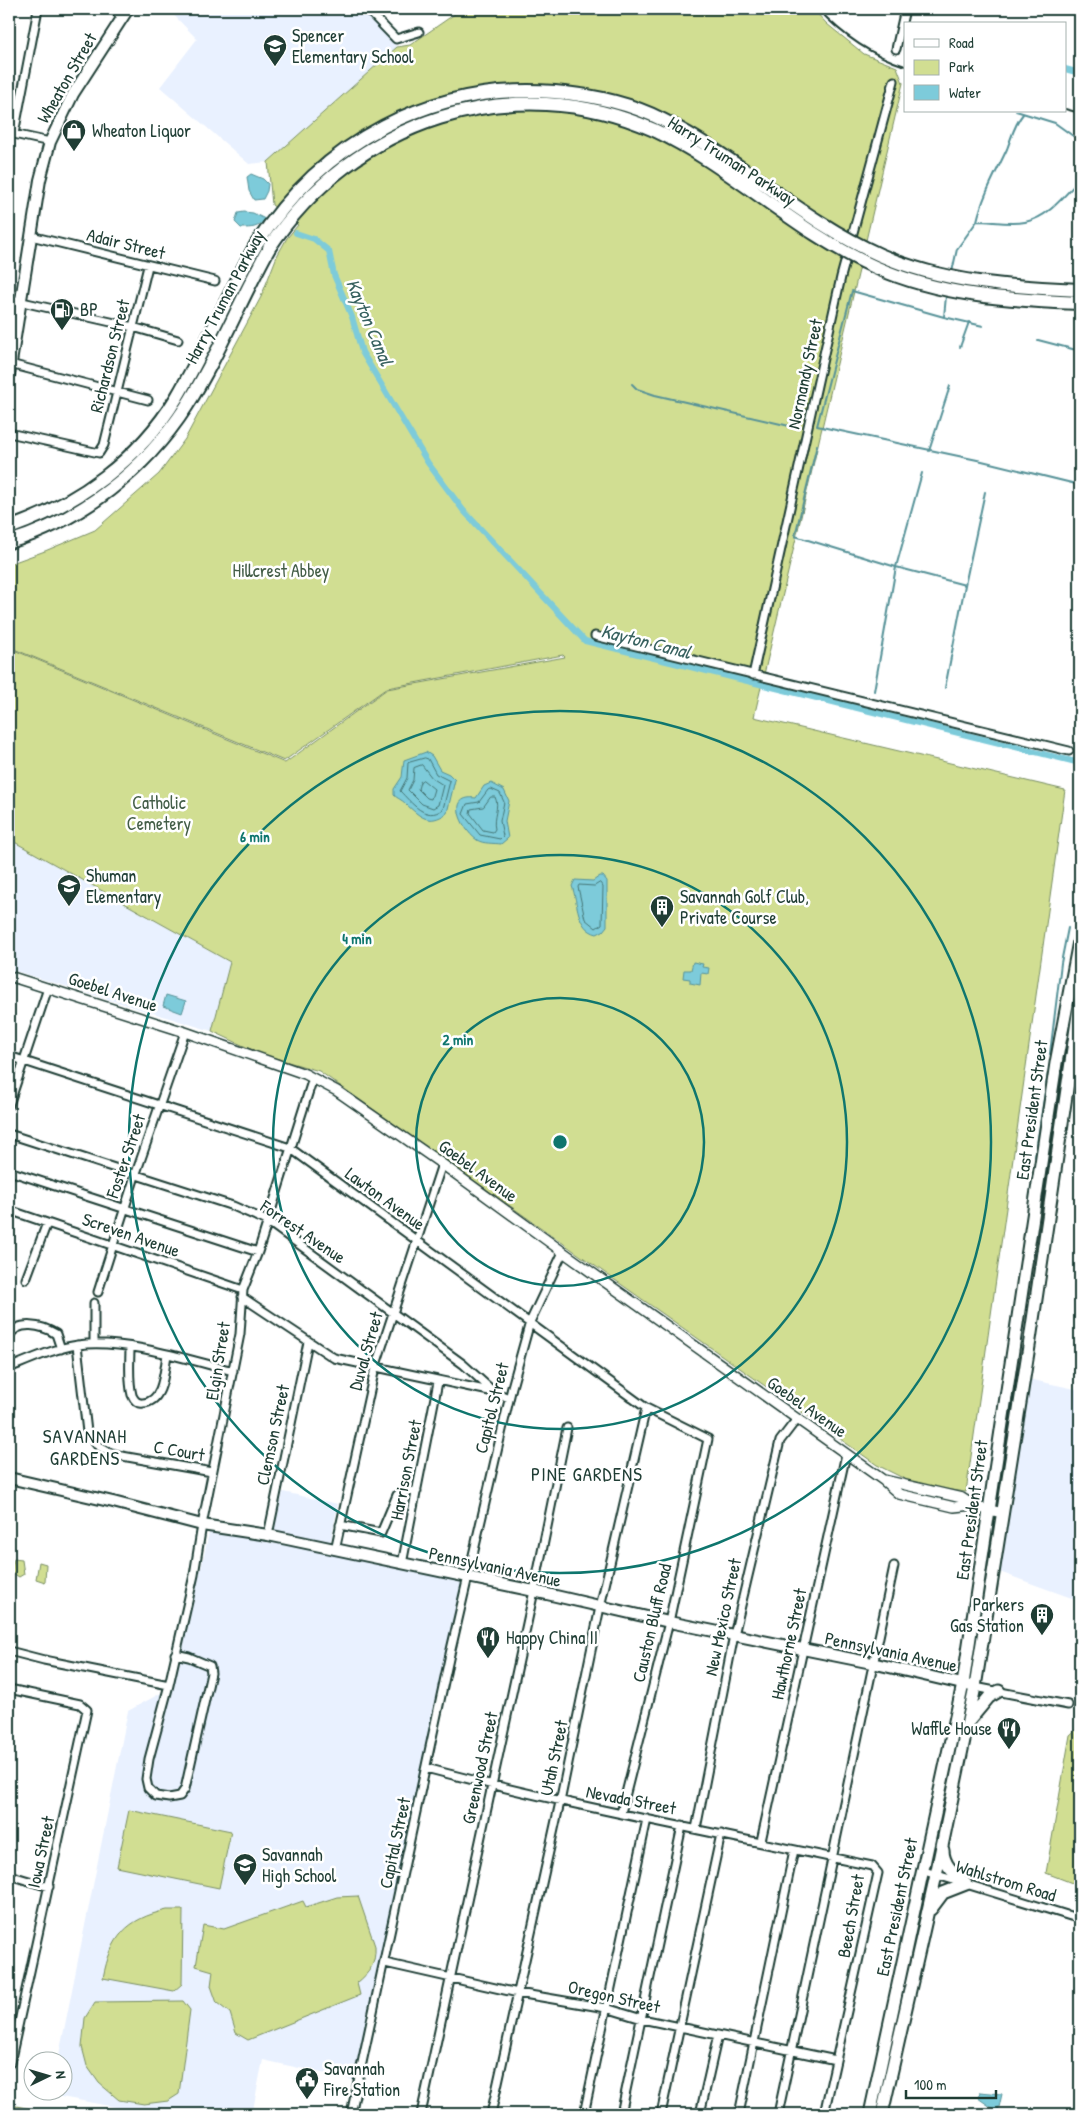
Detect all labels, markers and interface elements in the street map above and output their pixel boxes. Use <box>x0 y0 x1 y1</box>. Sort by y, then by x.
legend <box>904 22 1066 112</box>
place label: Spencer Elementary School <box>292 23 414 69</box>
street label: Wheaton Street <box>31 27 103 128</box>
text: Road <box>949 32 974 53</box>
school or university icon: Spencer Elementary School <box>262 33 288 67</box>
text: Park <box>949 56 974 77</box>
text: Water <box>949 82 981 103</box>
street label: Harry Truman Parkway <box>663 110 802 212</box>
shop icon: Wheaton Liquor <box>61 118 87 152</box>
place label: Wheaton Liquor <box>92 118 191 143</box>
street label: Adair Street <box>84 222 169 265</box>
street label: Harry Truman Parkway <box>179 225 271 368</box>
water label: Kayton Canal <box>340 275 400 370</box>
street label: Richardson Street <box>83 296 136 415</box>
fuel station icon: BP <box>49 297 75 331</box>
place label: BP <box>80 297 98 322</box>
street label: Normandy Street <box>781 316 829 431</box>
park label: Hillcrest Abbey <box>233 558 330 583</box>
water label: Kayton Canal <box>598 617 694 665</box>
park label: Catholic Cemetery <box>127 790 192 836</box>
text: 6 min <box>240 826 270 847</box>
place label: Shuman Elementary <box>86 863 162 909</box>
school or university icon: Shuman Elementary <box>56 873 82 907</box>
place label: Savannah Golf Club, Private Course <box>680 884 809 930</box>
building icon: Savannah Golf Club, Private Course <box>649 894 675 928</box>
text: 4 min <box>342 928 372 949</box>
street label: Goebel Avenue <box>65 965 161 1018</box>
text: 2 min <box>443 1029 474 1050</box>
street label: East President Street <box>1009 1038 1054 1181</box>
street label: Foster Street <box>99 1110 152 1202</box>
street label: Goebel Avenue <box>434 1133 523 1208</box>
centre of rings <box>551 1133 569 1151</box>
street label: Lawton Avenue <box>340 1161 430 1236</box>
street label: Forrest Avenue <box>255 1193 351 1269</box>
street label: Screven Avenue <box>79 1206 183 1263</box>
street label: Duval Street <box>342 1308 389 1393</box>
street label: Elgin Street <box>199 1319 236 1402</box>
street label: Capitol Street <box>468 1359 515 1456</box>
street label: Goebel Avenue <box>762 1370 852 1443</box>
street label: Clemson Street <box>250 1381 296 1488</box>
street label: Harrison Street <box>384 1417 428 1522</box>
district label: SAVANNAH GARDENS <box>43 1423 127 1471</box>
street label: C Court <box>152 1434 207 1467</box>
street label: East President Street <box>949 1438 994 1581</box>
district label: PINE GARDENS <box>531 1461 643 1487</box>
street label: Pennsylvania Avenue <box>427 1540 564 1593</box>
street label: New Mexico Street <box>698 1555 747 1678</box>
street label: Causton Bluff Road <box>626 1561 677 1685</box>
street label: Hawthorne Street <box>765 1585 813 1702</box>
place label: Parkers Gas Station <box>950 1592 1024 1638</box>
building icon: Parkers Gas Station <box>1029 1602 1055 1636</box>
restaurant icon: Happy China II <box>475 1625 501 1659</box>
place label: Happy China II <box>506 1625 598 1650</box>
street label: Pennsylvania Avenue <box>823 1625 960 1678</box>
street label: Greenwood Street <box>455 1709 504 1826</box>
place label: Waffle House <box>911 1716 992 1741</box>
restaurant icon: Waffle House <box>996 1716 1022 1750</box>
street label: Utah Street <box>533 1717 574 1798</box>
street label: Nevada Street <box>584 1779 679 1821</box>
street label: Capital Street <box>373 1794 417 1891</box>
street label: Iowa Street <box>21 1813 60 1890</box>
street label: East President Street <box>870 1835 924 1978</box>
place label: Savannah High School <box>262 1842 336 1888</box>
school or university icon: Savannah High School <box>232 1852 258 1886</box>
street label: Wahlstrom Road <box>953 1853 1059 1908</box>
street label: Beech Street <box>831 1872 870 1959</box>
street label: Oregon Street <box>566 1974 663 2019</box>
north arrow <box>22 2050 72 2100</box>
place label: Savannah Fire Station <box>323 2056 400 2102</box>
public building icon: Savannah Fire Station <box>294 2066 320 2100</box>
scale bar <box>906 2068 996 2100</box>
text: N <box>52 2070 71 2080</box>
text: 100 m <box>914 2074 947 2095</box>

